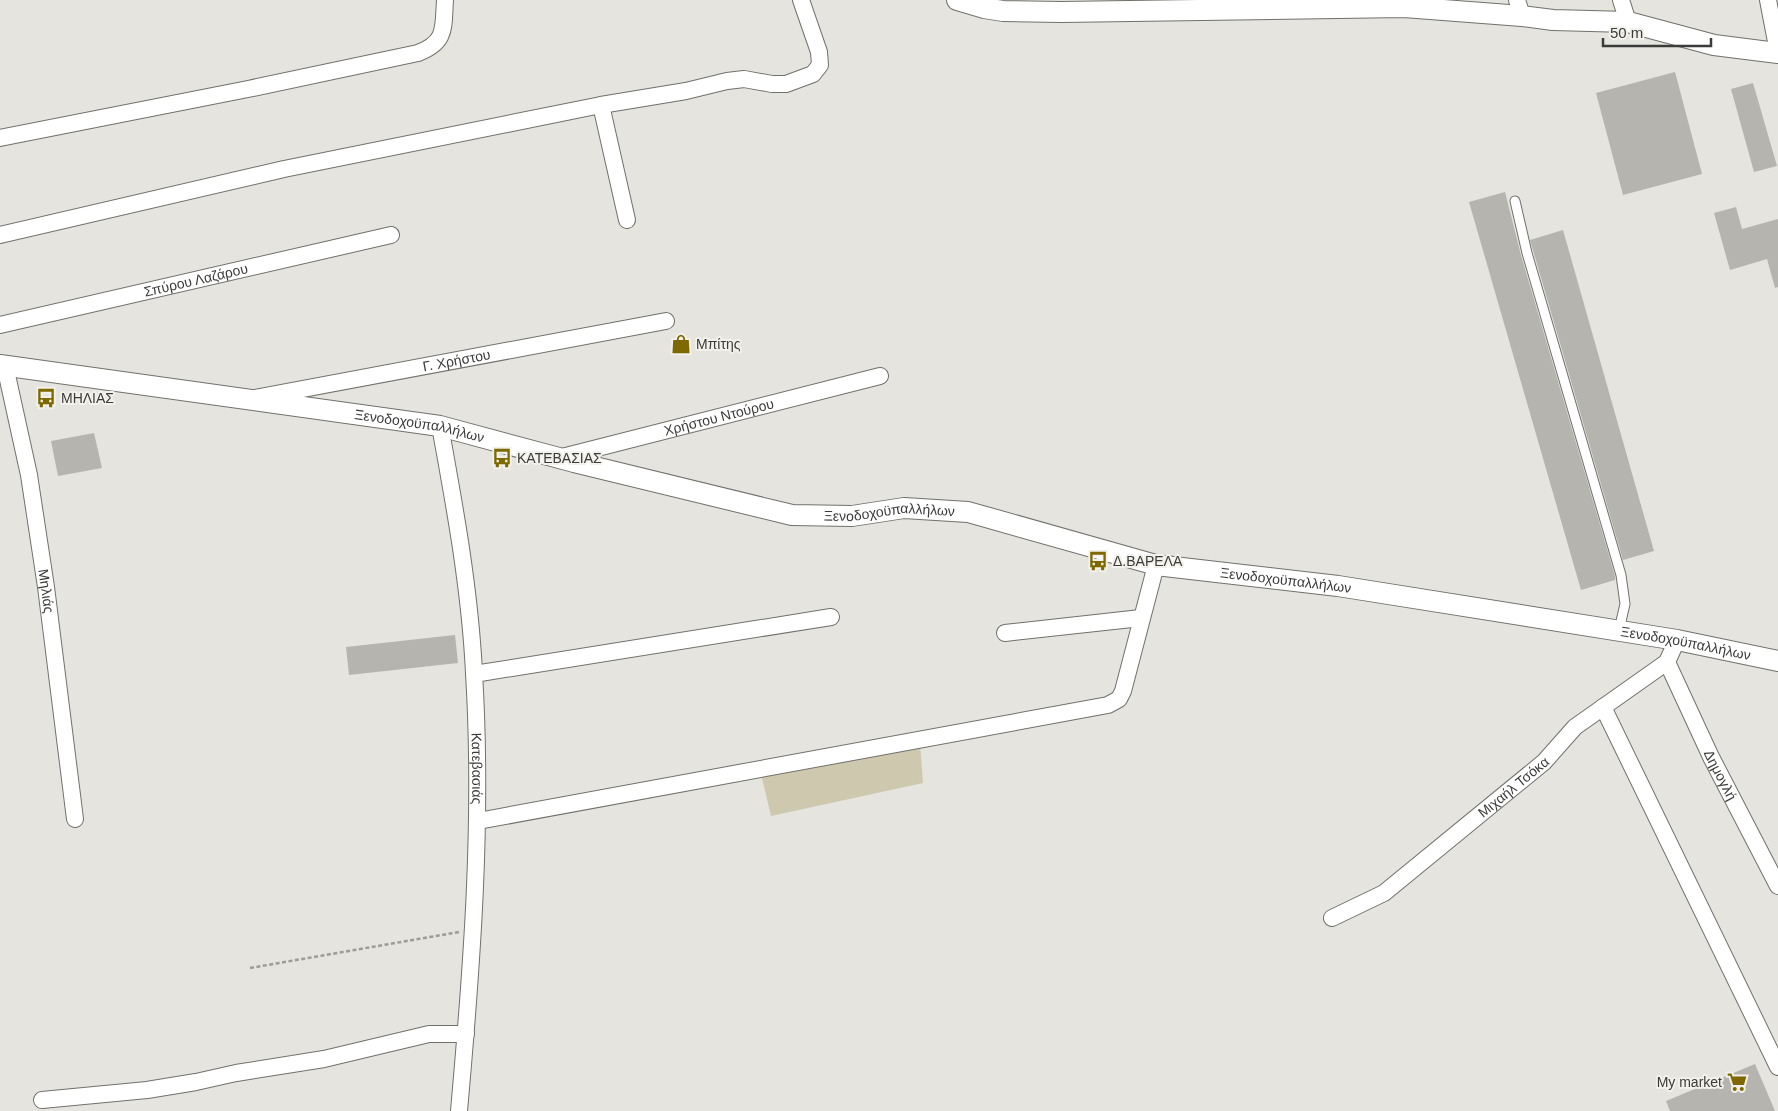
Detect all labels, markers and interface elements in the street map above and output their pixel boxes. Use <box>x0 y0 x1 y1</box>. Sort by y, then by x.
scale bar <box>1603 15 1710 47</box>
text: 50 m <box>1610 24 1643 41</box>
street label: Σπύρου Λαζάρου <box>142 260 249 300</box>
shop icon: Μπίτης <box>670 333 692 355</box>
place label: Μπίτης <box>696 336 741 352</box>
street label: Γ. Χρήστου <box>421 346 492 374</box>
bus stop icon: ΜΗΛΙΑΣ <box>35 387 57 409</box>
place label: ΜΗΛΙΑΣ <box>61 390 114 406</box>
street label: Χρήστου Ντούρου <box>662 395 775 439</box>
street label: Ξενοδοχοϋπαλλήλων <box>354 406 486 446</box>
bus stop icon: ΚΑΤΕΒΑΣΙΑΣ <box>491 447 513 469</box>
place label: ΚΑΤΕΒΑΣΙΑΣ <box>517 450 602 466</box>
street label: Ξενοδοχοϋπαλλήλων <box>824 500 955 524</box>
bus stop icon: Δ.ΒΑΡΕΛΑ <box>1087 550 1109 572</box>
place label: Δ.ΒΑΡΕΛΑ <box>1113 553 1183 569</box>
street label: Ξενοδοχοϋπαλλήλων <box>1219 564 1352 596</box>
street label: Μηλιάς <box>35 568 57 614</box>
street label: Ξενοδοχοϋπαλλήλων <box>1620 623 1752 663</box>
street label: Κατεβασιάς <box>469 732 485 805</box>
street label: Δημογλή <box>1701 747 1740 803</box>
street label: Μιχαήλ Τσόκα <box>1475 753 1552 821</box>
supermarket icon: My market <box>1726 1071 1748 1093</box>
place label: My market <box>1657 1074 1722 1090</box>

